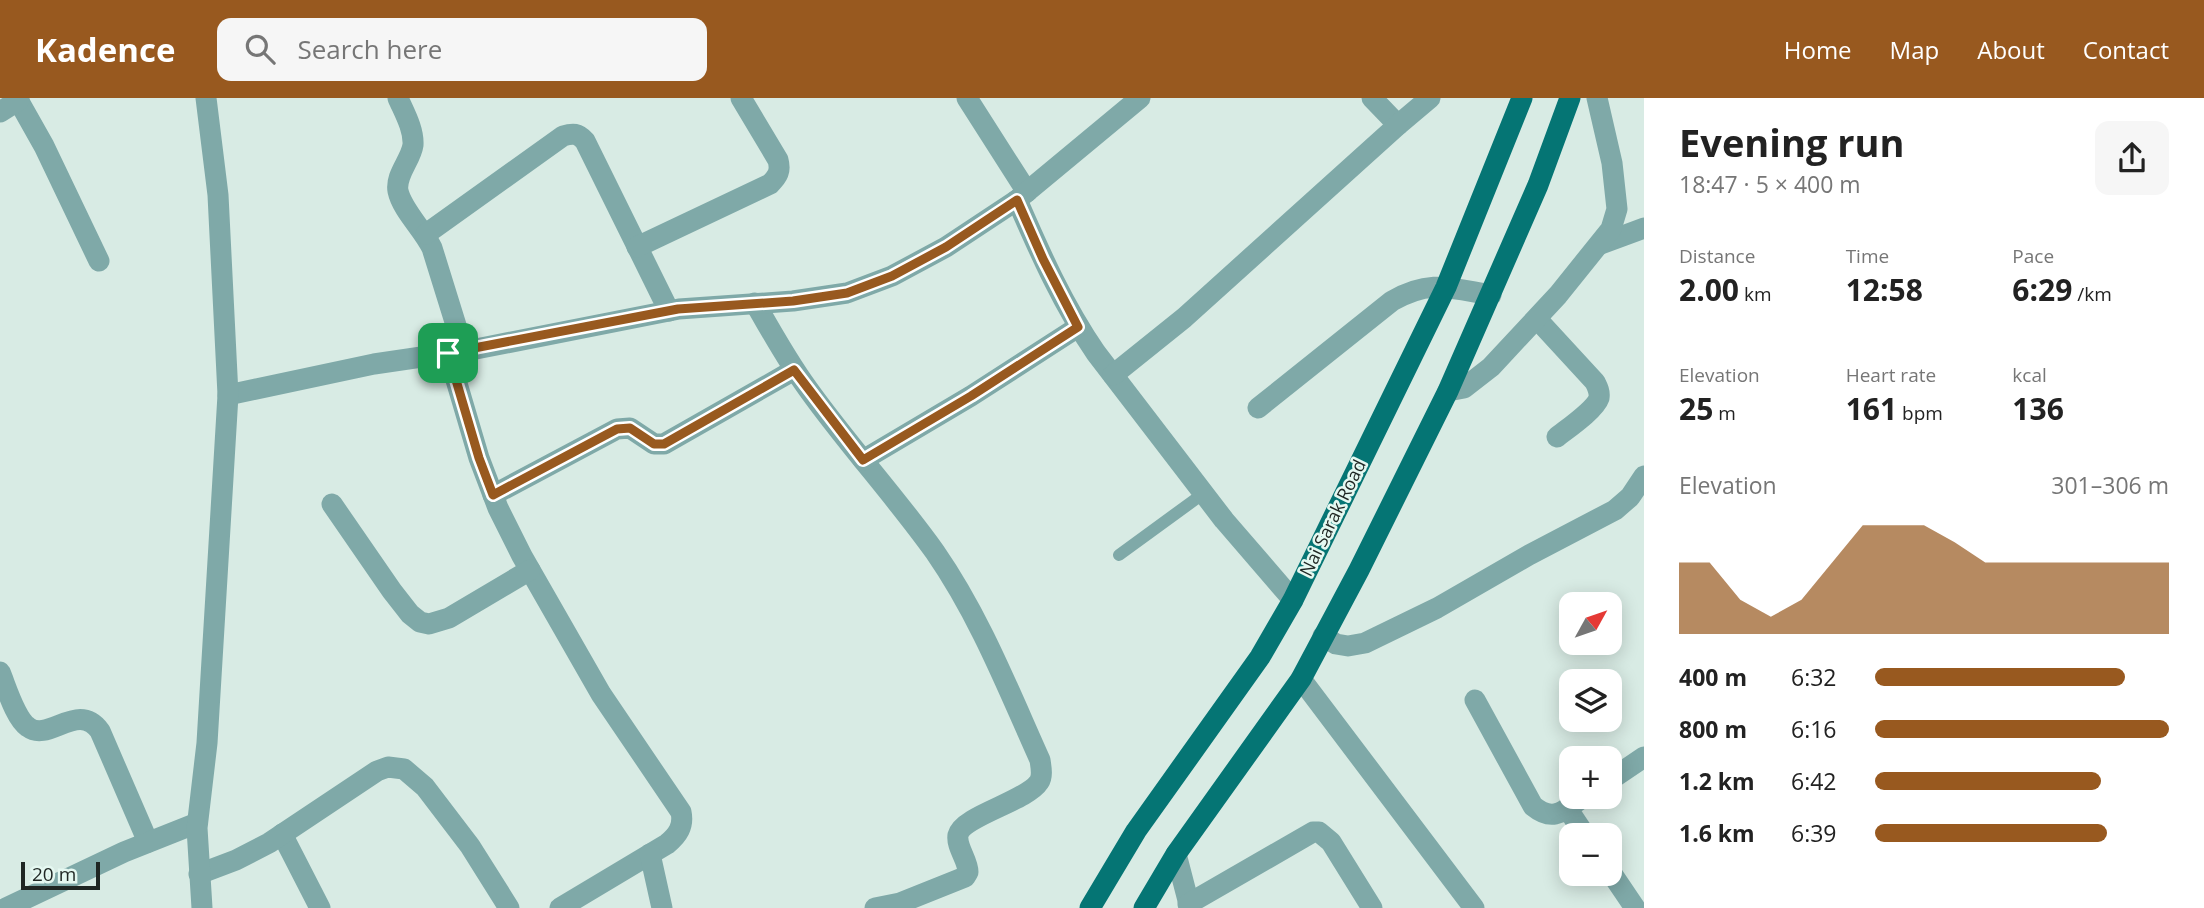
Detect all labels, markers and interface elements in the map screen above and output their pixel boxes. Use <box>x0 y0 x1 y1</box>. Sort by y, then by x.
search box <box>217 18 707 81</box>
text: Kadence <box>35 27 175 72</box>
icon: search <box>241 30 279 68</box>
text: Search here <box>297 31 442 67</box>
text: Home <box>1784 33 1852 66</box>
text: Map <box>1890 33 1939 66</box>
text: About <box>1977 33 2045 66</box>
text: Contact <box>2083 33 2169 66</box>
text: Evening run <box>1679 116 1904 168</box>
button: share <box>2095 121 2169 195</box>
text: 18:47 · 5 × 400 m <box>1679 168 1861 200</box>
text: Distance <box>1679 243 1755 269</box>
text: Time <box>1846 243 1889 269</box>
text: Pace <box>2012 243 2054 269</box>
text: 2.00 <box>1679 269 1739 310</box>
text: 12:58 <box>1846 269 1923 310</box>
text: 6:29 <box>2012 269 2072 310</box>
text: km <box>1739 281 1772 307</box>
text: /km <box>2072 281 2112 307</box>
pin <box>418 323 478 383</box>
icon: arrive <box>429 334 467 372</box>
text: Elevation <box>1679 362 1760 388</box>
text: Heart rate <box>1846 362 1936 388</box>
text: kcal <box>2012 362 2047 388</box>
text: 25 <box>1679 388 1713 429</box>
text: 161 <box>1846 388 1897 429</box>
text: 136 <box>2012 388 2064 429</box>
text: m <box>1713 400 1736 426</box>
text: bpm <box>1897 400 1943 426</box>
street label: Nai Sarak Road <box>1293 455 1371 580</box>
text: Elevation <box>1679 469 1777 501</box>
text: 301–306 m <box>2051 469 2169 501</box>
north arrow <box>1559 592 1622 654</box>
map controls <box>1559 592 1622 886</box>
text: 400 m <box>1679 661 1747 693</box>
text: 6:32 <box>1791 661 1837 693</box>
button: layers <box>1559 669 1622 732</box>
text: 800 m <box>1679 713 1747 745</box>
text: 6:16 <box>1791 713 1837 745</box>
button: + <box>1559 746 1622 809</box>
text: 1.2 km <box>1679 765 1755 797</box>
text: 6:42 <box>1791 765 1837 797</box>
text: 1.6 km <box>1679 817 1755 849</box>
text: 6:39 <box>1791 817 1837 849</box>
button: − <box>1559 823 1622 886</box>
scale bar <box>21 859 100 891</box>
text: 20 m <box>32 861 76 887</box>

